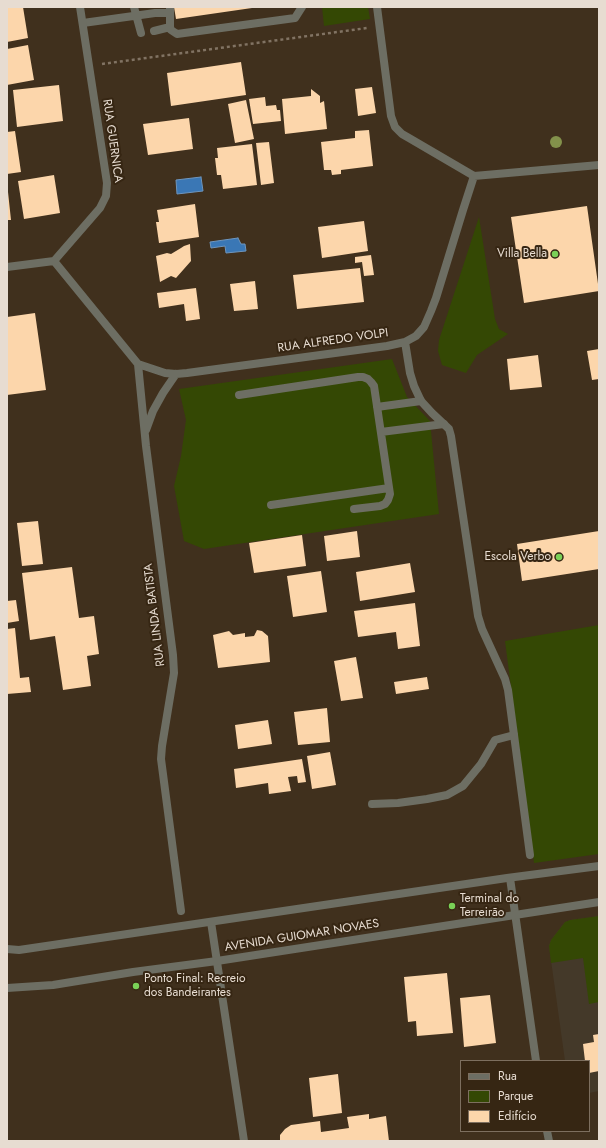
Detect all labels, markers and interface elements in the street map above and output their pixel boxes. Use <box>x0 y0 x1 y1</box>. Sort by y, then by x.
street label: RUA GUERNICA <box>99 98 125 184</box>
place label: Villa Bella <box>497 247 547 261</box>
marker: Villa Bella <box>550 249 560 259</box>
street label: RUA ALFREDO VOLPI <box>277 326 389 356</box>
place label: Escola Verbo <box>484 550 551 564</box>
marker: Escola Verbo <box>554 552 564 562</box>
street label: RUA LINDA BATISTA <box>142 563 168 667</box>
place label: Terminal do Terreirão <box>460 892 519 920</box>
marker: Terminal do Terreirão <box>447 901 457 911</box>
street label: AVENIDA GUIOMAR NOVAES <box>224 917 380 955</box>
place label: Ponto Final: Recreio dos Bandeirantes <box>144 972 246 1000</box>
marker: Ponto Final: Recreio dos Bandeirantes <box>131 981 141 991</box>
legend <box>460 1060 590 1132</box>
text: Rua <box>498 1067 517 1085</box>
text: Parque <box>498 1087 533 1105</box>
text: Edifício <box>498 1107 537 1125</box>

